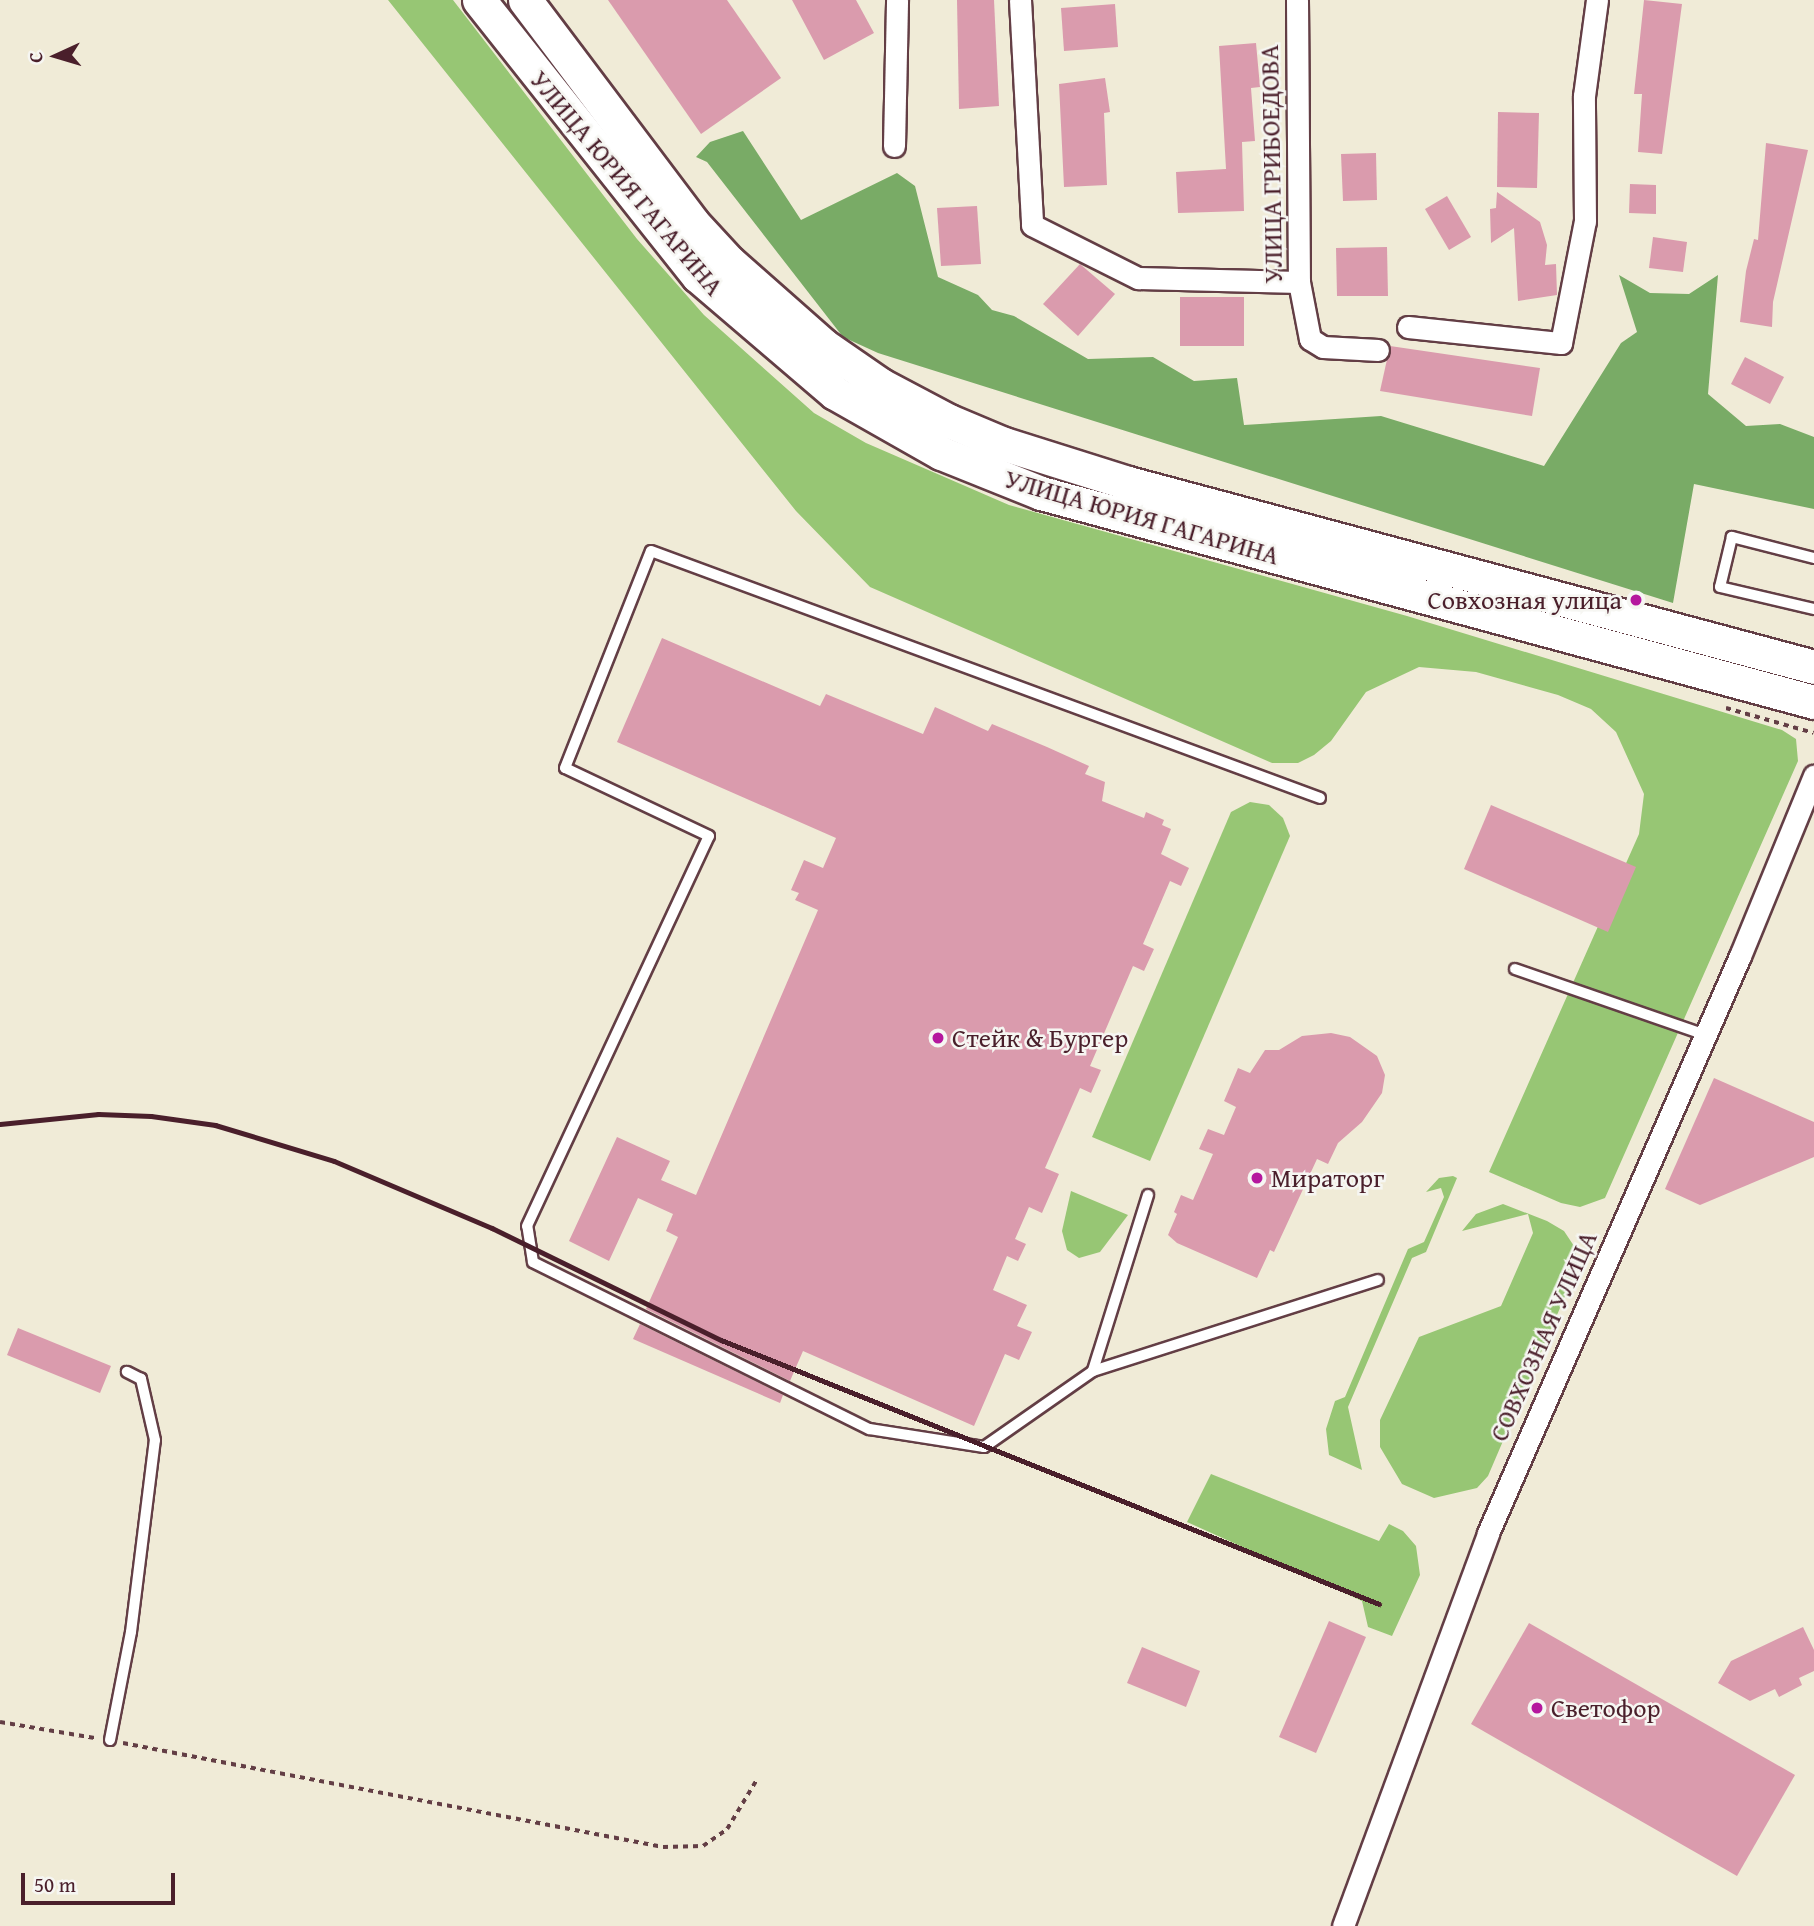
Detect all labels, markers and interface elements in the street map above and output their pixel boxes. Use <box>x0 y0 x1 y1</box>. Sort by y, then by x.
north arrow <box>21 21 91 91</box>
street label: УЛИЦА ГРИБОЕДОВА <box>1253 44 1289 284</box>
text: С <box>21 51 49 64</box>
street label: УЛИЦА ЮРИЯ ГАГАРИНА <box>524 64 730 302</box>
street label: УЛИЦА ЮРИЯ ГАГАРИНА <box>1001 463 1283 571</box>
place label: Совхозная улица <box>1428 584 1622 616</box>
marker: Совхозная улица <box>1628 592 1644 608</box>
place label: Стейк & Бургер <box>952 1022 1128 1054</box>
marker: Стейк & Бургер <box>930 1030 946 1046</box>
place label: Мираторг <box>1271 1162 1384 1194</box>
marker: Мираторг <box>1249 1170 1265 1186</box>
street label: СОВХОЗНАЯ УЛИЦА <box>1483 1226 1603 1446</box>
place label: Светофор <box>1551 1692 1661 1724</box>
marker: Светофор <box>1529 1700 1545 1716</box>
scale bar <box>24 1860 178 1904</box>
text: 50 m <box>34 1869 76 1900</box>

